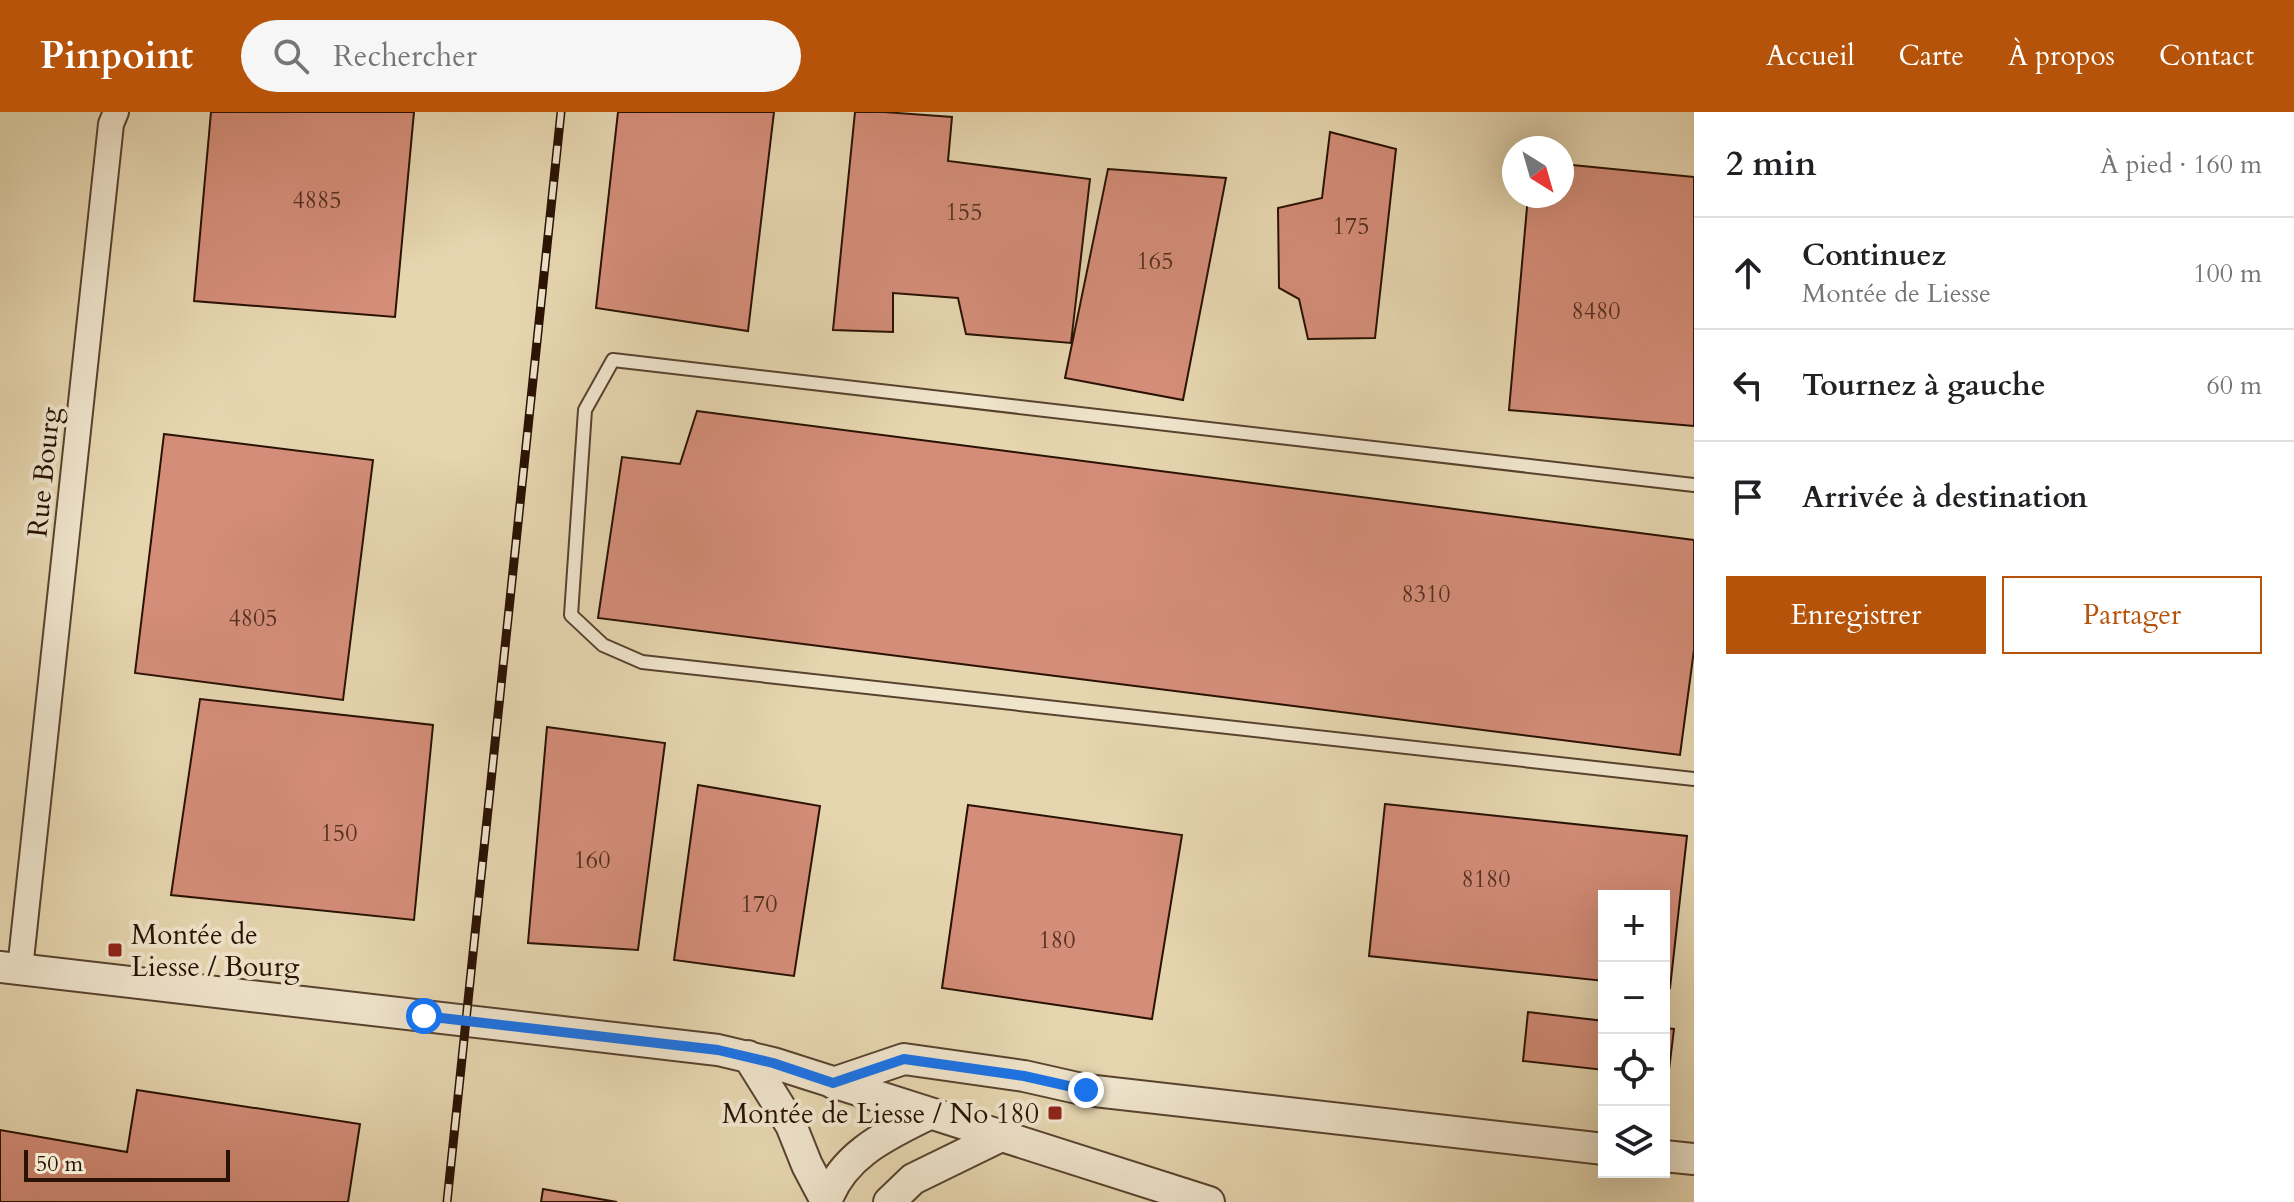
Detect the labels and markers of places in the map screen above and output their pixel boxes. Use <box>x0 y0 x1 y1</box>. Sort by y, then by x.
place label: Montée de Liesse / Bourg <box>131 916 300 986</box>
marker: Montée de Liesse / Bourg <box>106 941 124 959</box>
place label: Montée de Liesse / No 180 <box>722 1095 1039 1133</box>
marker: Montée de Liesse / No 180 <box>1046 1104 1064 1122</box>

